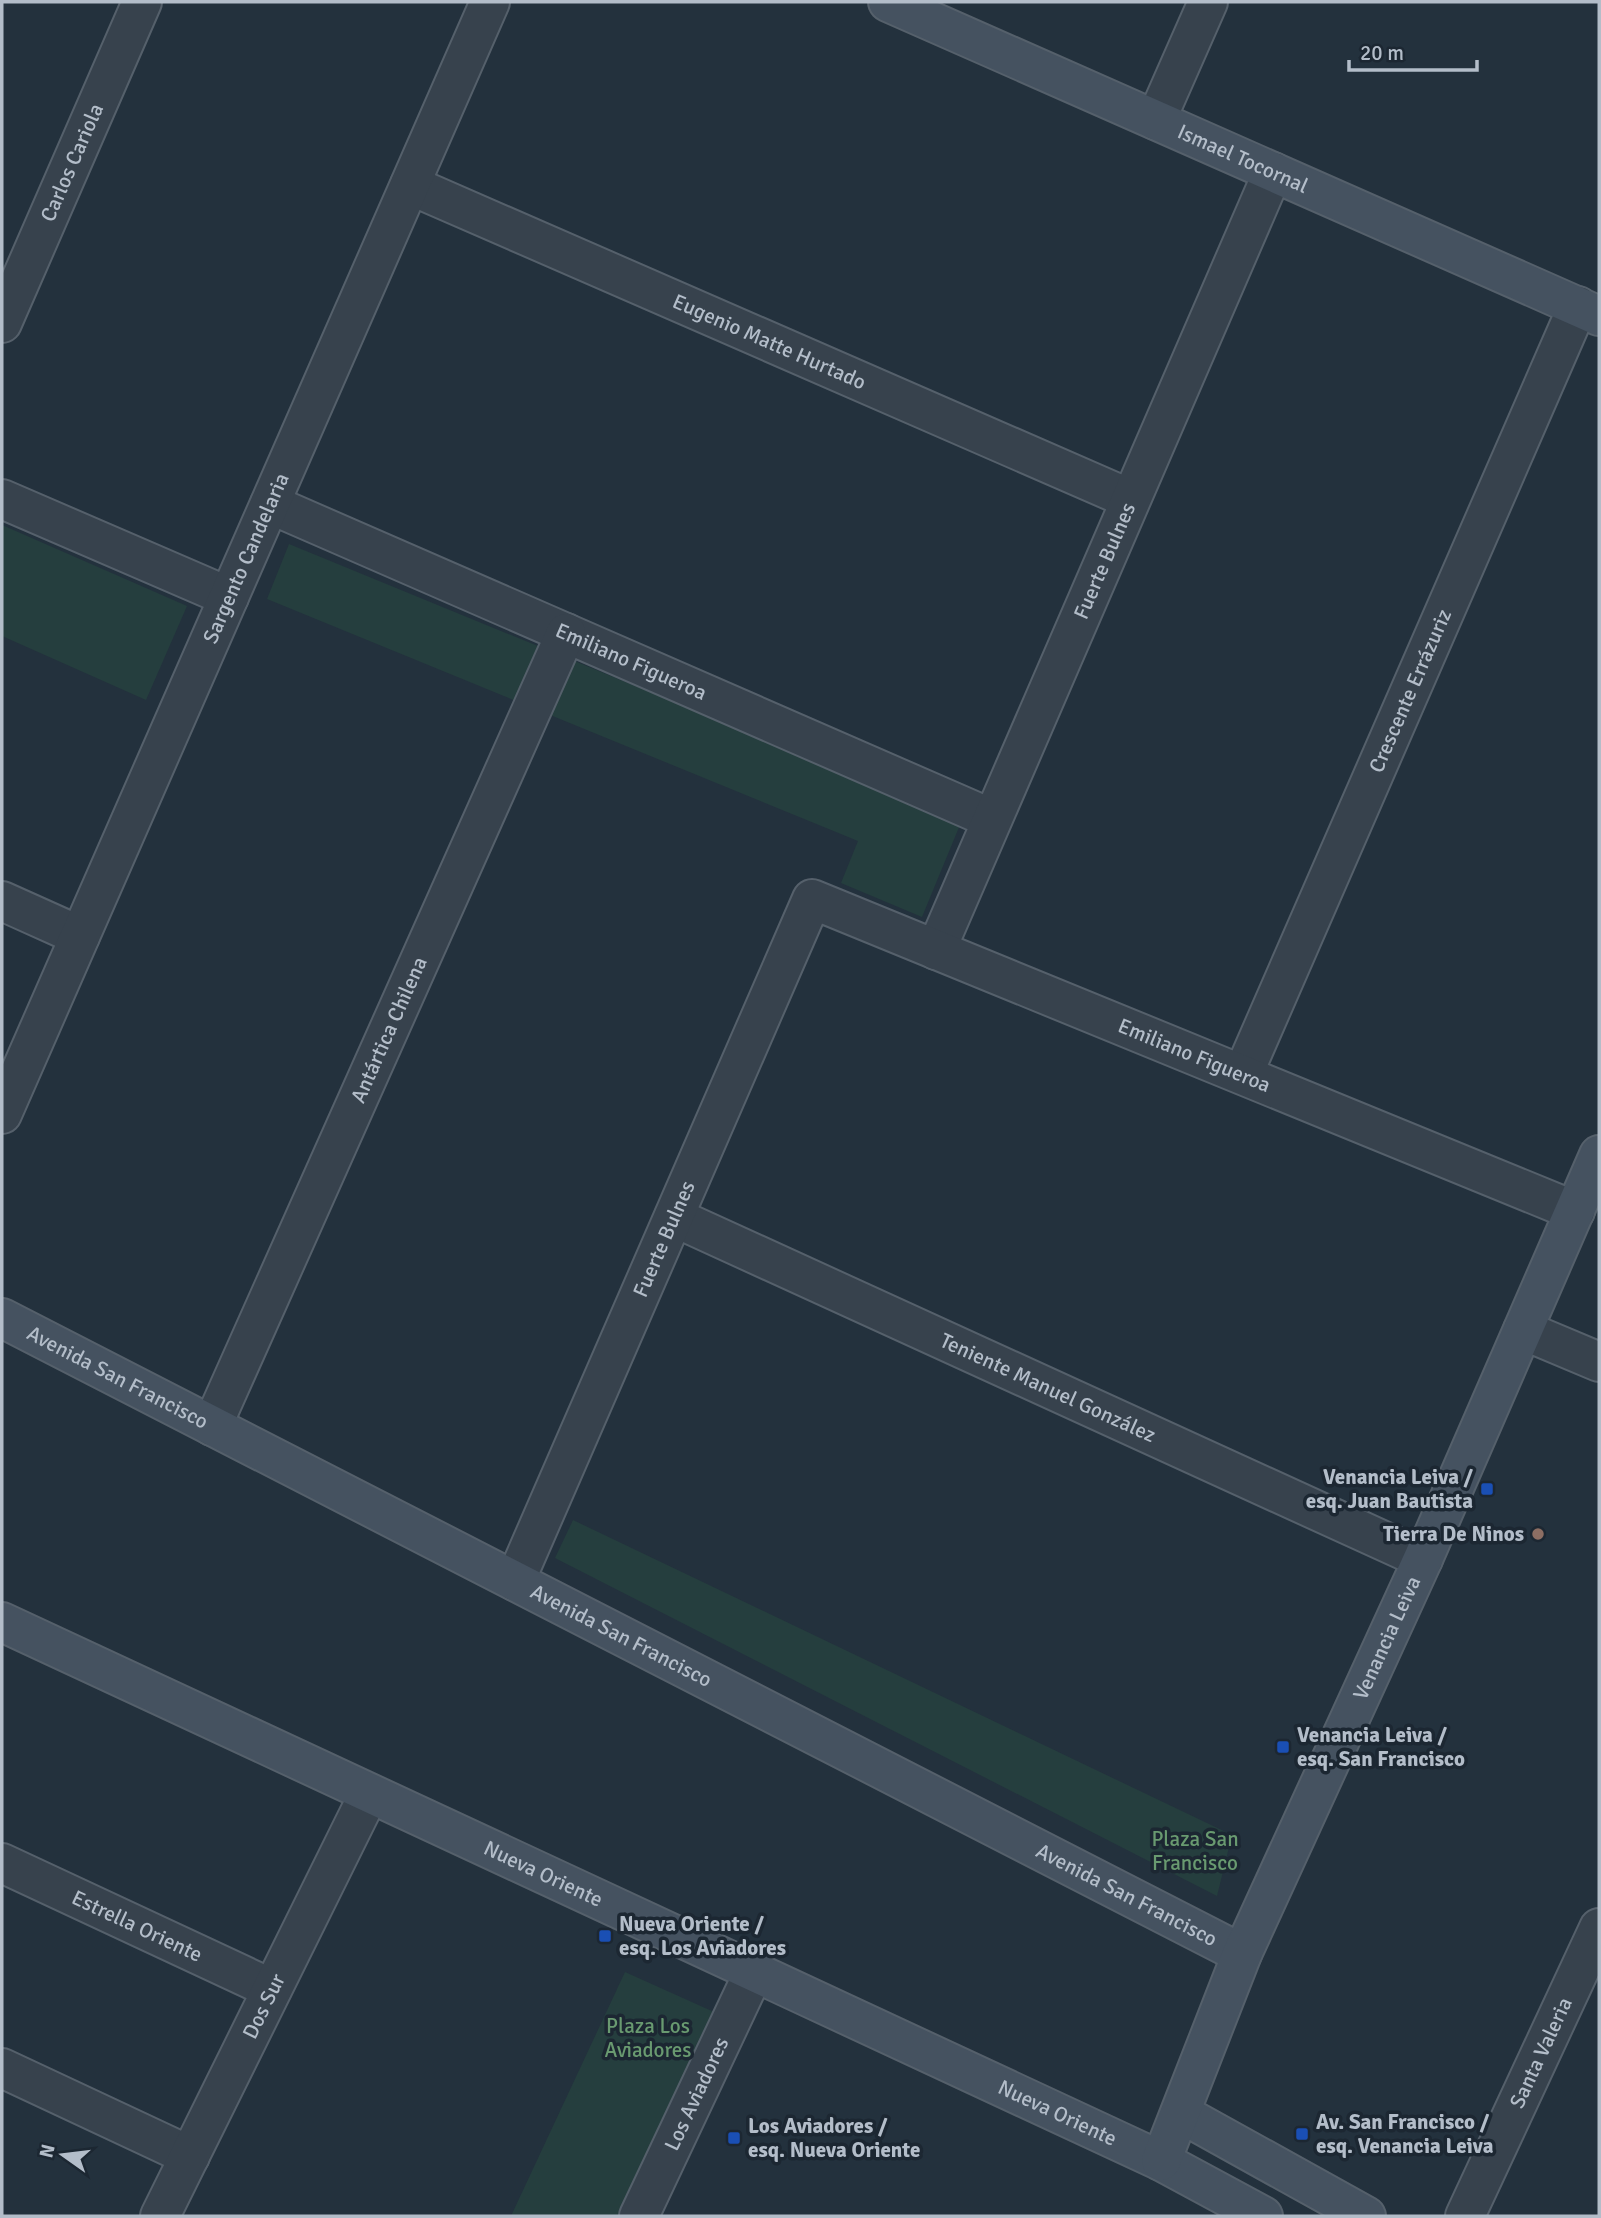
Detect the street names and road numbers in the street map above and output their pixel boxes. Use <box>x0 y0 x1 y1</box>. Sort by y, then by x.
street label: Carlos Cariola <box>35 99 109 226</box>
street label: Ismael Tocornal <box>1174 119 1312 199</box>
street label: Eugenio Matte Hurtado <box>669 288 870 395</box>
street label: Sargento Candelaria <box>197 469 295 647</box>
street label: Fuerte Bulnes <box>1068 499 1141 623</box>
street label: Crescente Errázuriz <box>1363 605 1457 777</box>
street label: Emiliano Figueroa <box>551 617 711 706</box>
street label: Antártica Chilena <box>345 953 433 1107</box>
street label: Emiliano Figueroa <box>1114 1013 1274 1098</box>
street label: Fuerte Bulnes <box>627 1177 701 1301</box>
street label: Avenida San Francisco <box>23 1320 213 1435</box>
street label: Teniente Manuel González <box>936 1327 1160 1448</box>
street label: Venancia Leiva <box>1347 1572 1426 1704</box>
street label: Avenida San Francisco <box>526 1578 716 1693</box>
street label: Nueva Oriente <box>480 1835 607 1913</box>
street label: Avenida San Francisco <box>1032 1838 1222 1952</box>
street label: Estrella Oriente <box>68 1884 206 1968</box>
street label: Dos Sur <box>237 1969 291 2043</box>
street label: Santa Valeria <box>1504 1993 1578 2112</box>
street label: Los Aviadores <box>659 2033 734 2155</box>
street label: Nueva Oriente <box>994 2074 1121 2152</box>

